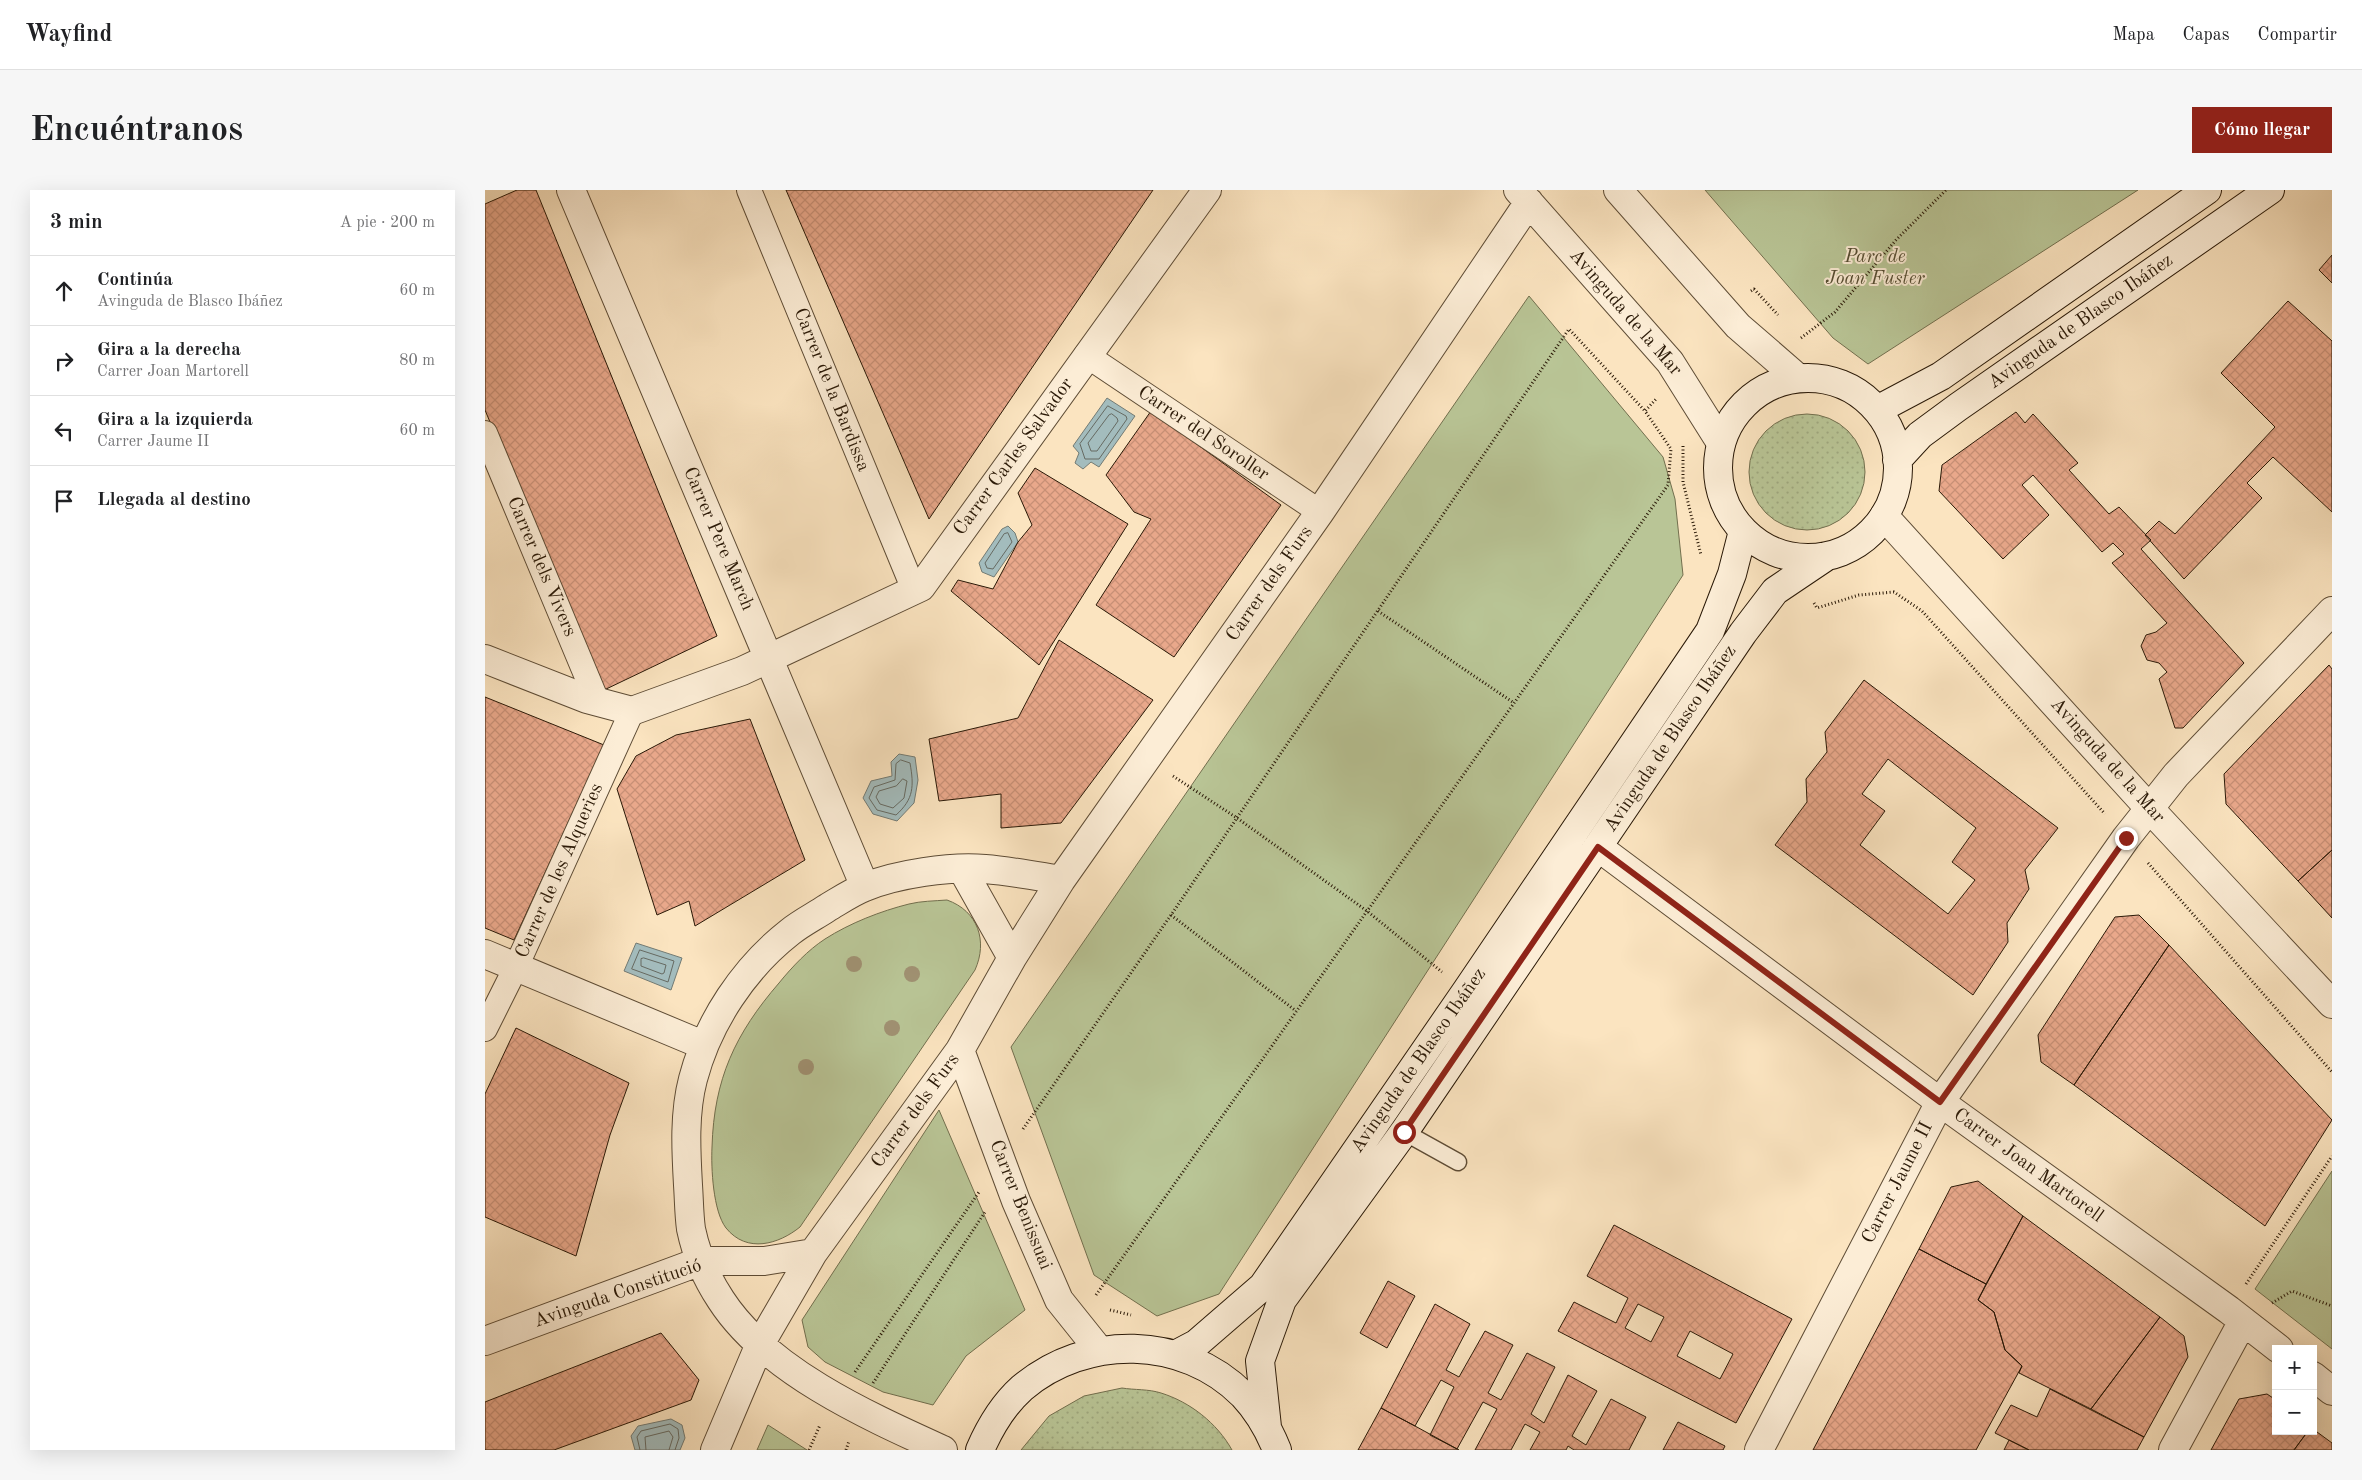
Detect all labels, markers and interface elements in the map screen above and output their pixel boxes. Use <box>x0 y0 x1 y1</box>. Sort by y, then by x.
text: Wayfind <box>25 23 112 47</box>
text: Mapa <box>2112 26 2155 44</box>
text: Capas <box>2183 26 2230 44</box>
text: Compartir <box>2258 26 2337 44</box>
button: Cómo llegar <box>2192 107 2332 153</box>
text: Encuéntranos <box>30 113 243 148</box>
text: 3 min <box>50 212 103 233</box>
text: A pie · 200 m <box>340 215 435 231</box>
street label: Avinguda de la Mar <box>1565 246 1685 380</box>
park label: Parc de Joan Fuster <box>1825 248 1925 289</box>
street label: Avinguda de Blasco Ibáñez <box>1985 251 2177 393</box>
text: Continúa <box>97 271 173 290</box>
icon: ahead <box>50 277 78 305</box>
text: 60 m <box>399 283 435 299</box>
text: Avinguda de Blasco Ibáñez <box>97 294 283 310</box>
street label: Carrer de la Bardissa <box>789 306 873 475</box>
text: Gira a la derecha <box>97 341 241 360</box>
icon: right <box>50 347 78 375</box>
text: 80 m <box>399 353 435 369</box>
text: Carrer Joan Martorell <box>97 364 249 380</box>
street label: Carrer Carles Salvador <box>951 375 1077 539</box>
street label: Carrer del Soroller <box>1134 383 1272 485</box>
text: Gira a la izquierda <box>97 411 253 430</box>
icon: left <box>50 417 78 445</box>
text: 60 m <box>399 423 435 439</box>
text: Carrer Jaume II <box>97 434 209 450</box>
street label: Carrer Pere March <box>679 465 757 613</box>
icon: arrive <box>50 487 78 515</box>
text: Llegada al destino <box>97 491 251 510</box>
street label: Carrer dels Vivers <box>503 494 579 640</box>
street label: Carrer dels Furs <box>1223 523 1317 645</box>
street label: Avinguda de Blasco Ibáñez <box>1601 642 1741 836</box>
street label: Avinguda de la Mar <box>2046 695 2168 827</box>
street label: Carrer de les Alqueries <box>513 781 607 961</box>
route end <box>2115 827 2138 850</box>
street label: Avinguda de Blasco Ibáñez <box>1348 965 1490 1157</box>
street label: Carrer dels Furs <box>868 1050 964 1172</box>
street label: Carrer Joan Martorell <box>1950 1105 2106 1227</box>
street label: Carrer Jaume II <box>1859 1119 1937 1247</box>
route start <box>1393 1121 1416 1144</box>
street label: Carrer Benissuai <box>985 1137 1055 1273</box>
street label: Avinguda Constitució <box>532 1256 704 1332</box>
map controls <box>2272 1345 2317 1435</box>
button: + <box>2272 1345 2317 1390</box>
button: − <box>2272 1390 2317 1435</box>

